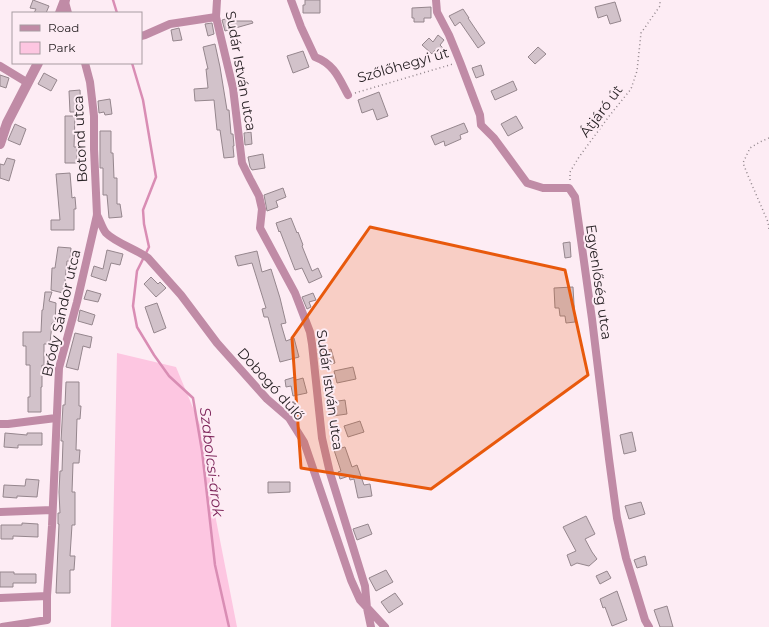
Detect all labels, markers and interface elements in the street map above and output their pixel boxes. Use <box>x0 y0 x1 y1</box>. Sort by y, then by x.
street label: Sudár István utca <box>222 10 260 132</box>
legend <box>12 12 142 64</box>
text: Road <box>48 20 79 35</box>
text: Park <box>48 40 76 55</box>
street label: Szőlőhegyi út <box>355 43 451 87</box>
street label: Átjáró út <box>576 81 627 141</box>
street label: Botond utca <box>69 95 91 183</box>
street label: Egyenlőség utca <box>582 223 616 341</box>
street label: Bródy Sándor utca <box>38 247 84 379</box>
street label: Sudár István utca <box>313 329 347 451</box>
street label: Dobogó dűlő <box>234 344 309 424</box>
water label: Szabolcsi-árok <box>196 406 228 519</box>

